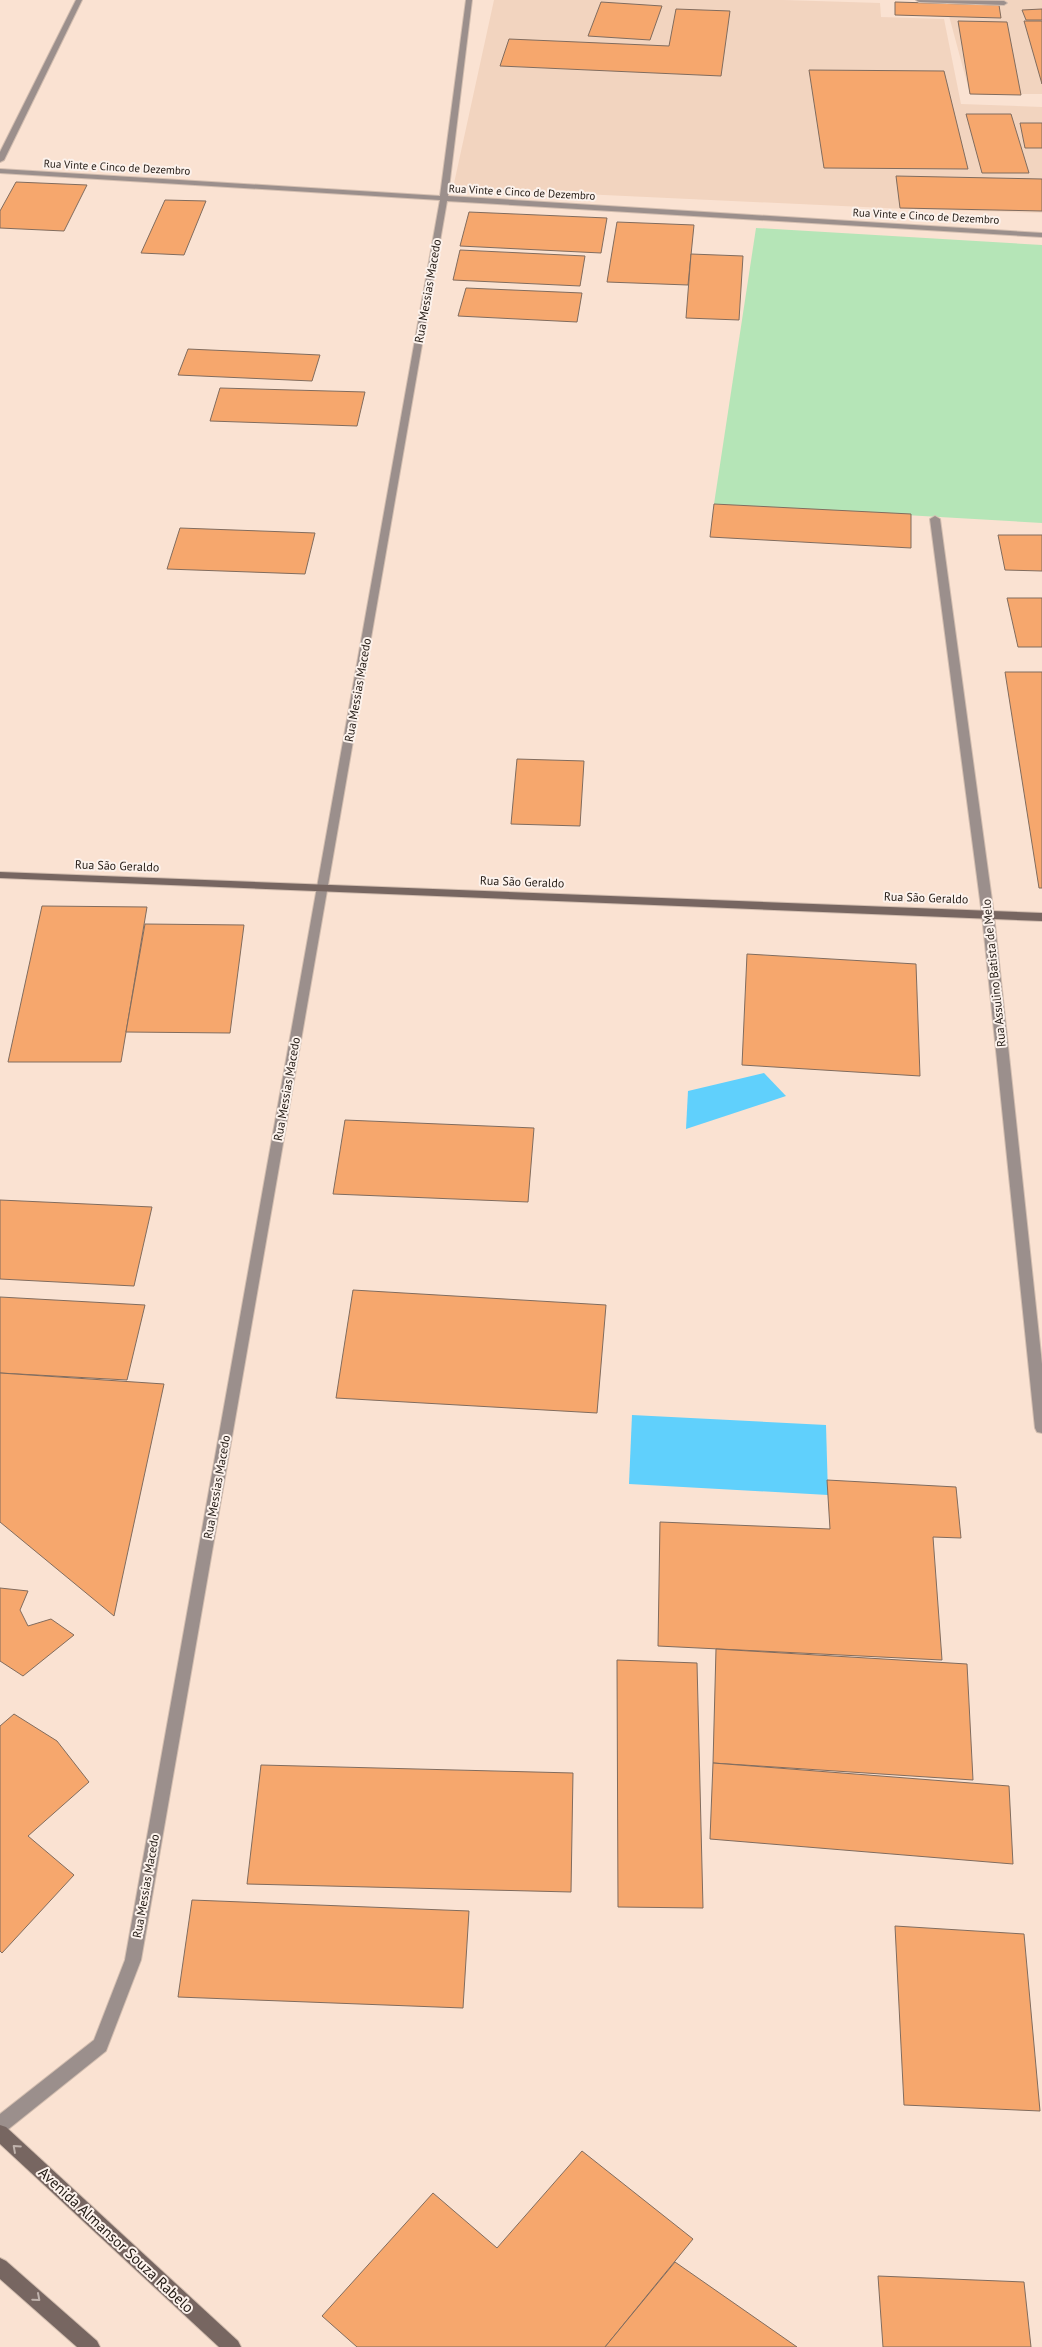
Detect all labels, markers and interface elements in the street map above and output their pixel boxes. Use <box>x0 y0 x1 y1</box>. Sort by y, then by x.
street label: Rua Vinte e Cinco de Dezembro <box>43 156 191 178</box>
street label: Rua Vinte e Cinco de Dezembro <box>448 181 596 203</box>
street label: Rua Vinte e Cinco de Dezembro <box>852 205 1000 227</box>
street label: Rua Messias Macedo <box>411 238 444 344</box>
street label: Rua Messias Macedo <box>341 637 374 743</box>
street label: Rua São Geraldo <box>75 857 159 874</box>
street label: Rua São Geraldo <box>480 873 564 890</box>
street label: Rua São Geraldo <box>884 889 968 906</box>
street label: Rua Assulino Batista de Melo <box>978 898 1009 1048</box>
street label: Rua Messias Macedo <box>270 1036 303 1142</box>
street label: Rua Messias Macedo <box>200 1434 233 1540</box>
street label: Rua Messias Macedo <box>129 1833 162 1939</box>
one-way arrow <box>13 2144 22 2153</box>
street label: Avenida Almansor Souza Rabelo <box>35 2163 198 2317</box>
one-way arrow <box>31 2293 40 2301</box>

